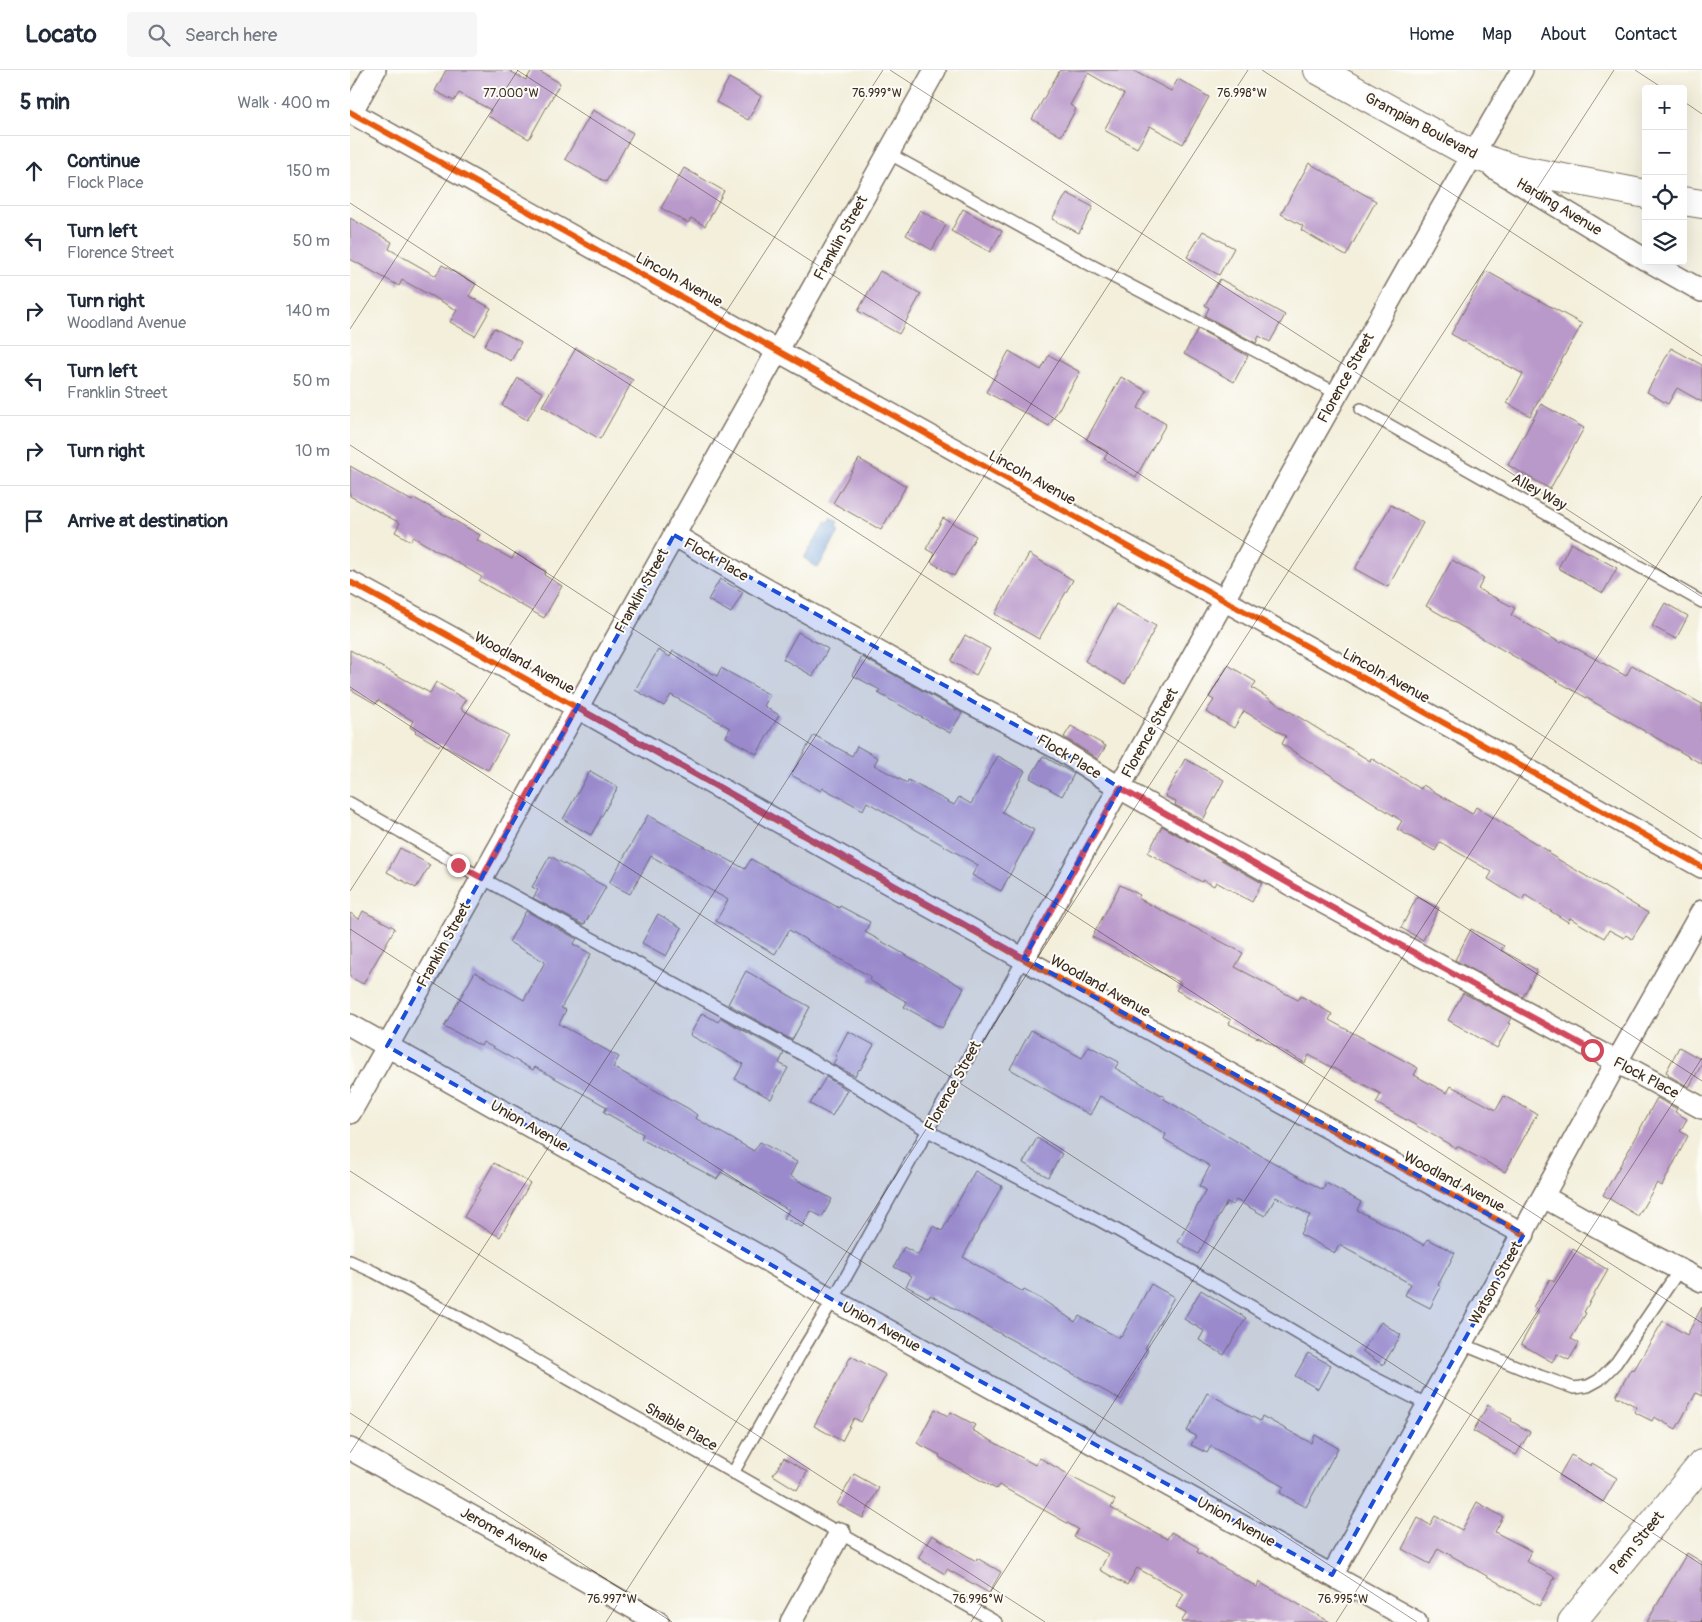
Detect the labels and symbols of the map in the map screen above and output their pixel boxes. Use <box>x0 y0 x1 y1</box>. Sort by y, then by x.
text: 77.000°W <box>483 86 539 101</box>
text: 76.999°W <box>852 86 902 101</box>
text: 76.998°W <box>1217 86 1267 101</box>
street label: Grampian Boulevard <box>1361 88 1481 164</box>
street label: Harding Avenue <box>1513 174 1606 240</box>
street label: Franklin Street <box>810 191 873 284</box>
street label: Lincoln Avenue <box>632 248 726 312</box>
street label: Florence Street <box>1313 329 1379 426</box>
street label: Lincoln Avenue <box>985 446 1079 510</box>
street label: Alley Way <box>1508 469 1570 515</box>
street label: Flock Place <box>680 534 752 586</box>
street label: Franklin Street <box>611 544 674 637</box>
street label: Woodland Avenue <box>471 628 578 699</box>
street label: Lincoln Avenue <box>1339 644 1433 708</box>
street label: Florence Street <box>1117 684 1183 781</box>
street label: Flock Place <box>1033 730 1105 784</box>
route end <box>447 854 470 877</box>
street label: Franklin Street <box>413 898 476 991</box>
street label: Woodland Avenue <box>1047 951 1154 1022</box>
street label: Florence Street <box>920 1037 986 1134</box>
route start <box>1581 1039 1604 1062</box>
street label: Flock Place <box>1610 1053 1683 1103</box>
street label: Union Avenue <box>487 1096 572 1156</box>
street label: Woodland Avenue <box>1400 1147 1508 1217</box>
street label: Watson Street <box>1465 1237 1527 1328</box>
street label: Union Avenue <box>838 1298 924 1357</box>
street label: Shaible Place <box>641 1399 721 1456</box>
street label: Union Avenue <box>1193 1493 1279 1552</box>
street label: Jerome Avenue <box>457 1503 552 1567</box>
street label: Penn Street <box>1606 1507 1669 1579</box>
text: 76.997°W <box>587 1592 637 1607</box>
text: 76.996°W <box>953 1592 1003 1607</box>
text: 76.995°W <box>1318 1592 1368 1607</box>

